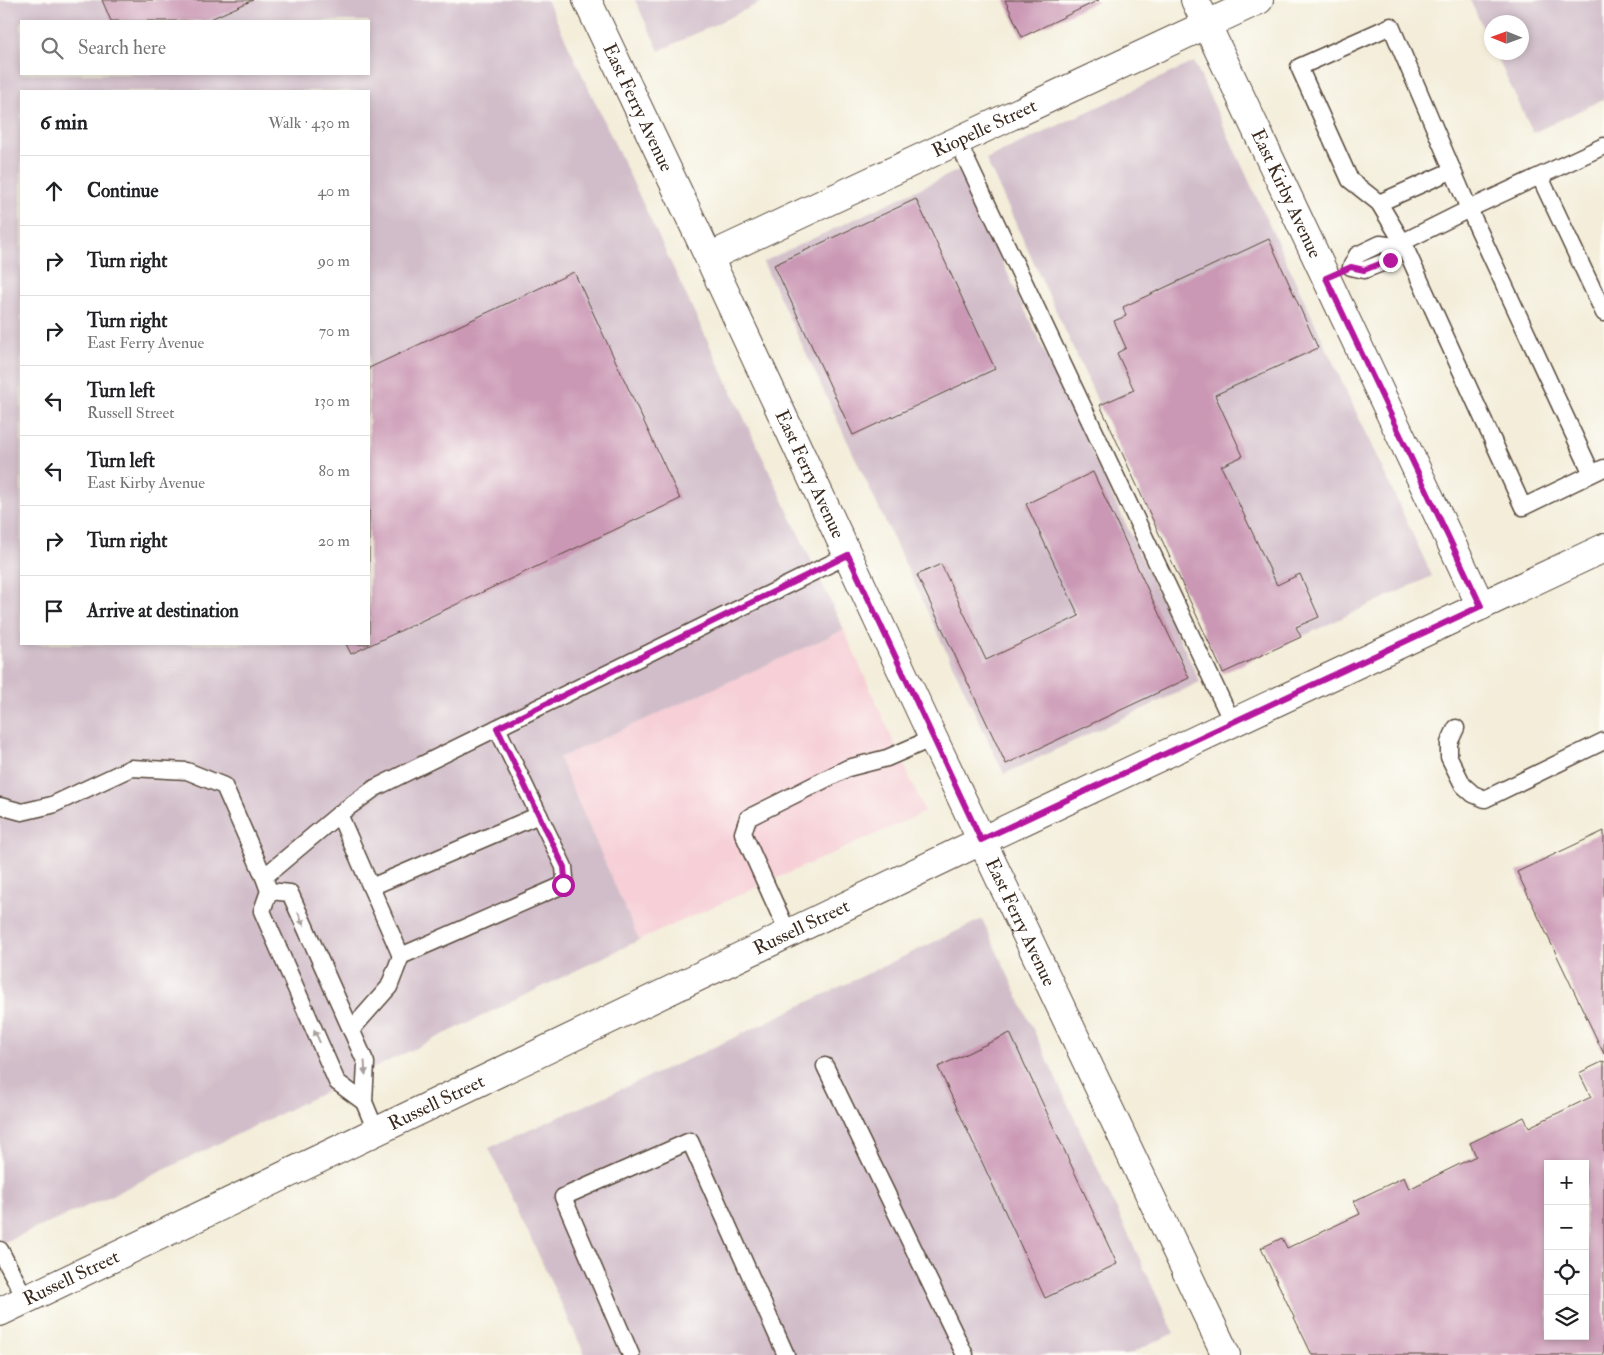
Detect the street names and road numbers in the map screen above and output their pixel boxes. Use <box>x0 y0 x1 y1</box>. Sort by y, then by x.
street label: East Ferry Avenue <box>597 40 679 176</box>
street label: Riopelle Street <box>928 94 1041 163</box>
street label: East Kirby Avenue <box>1246 125 1327 262</box>
street label: East Ferry Avenue <box>770 406 850 542</box>
street label: East Ferry Avenue <box>980 854 1061 990</box>
street label: Russell Street <box>749 894 853 961</box>
street label: Russell Street <box>384 1069 488 1136</box>
street label: Russell Street <box>19 1245 123 1311</box>

